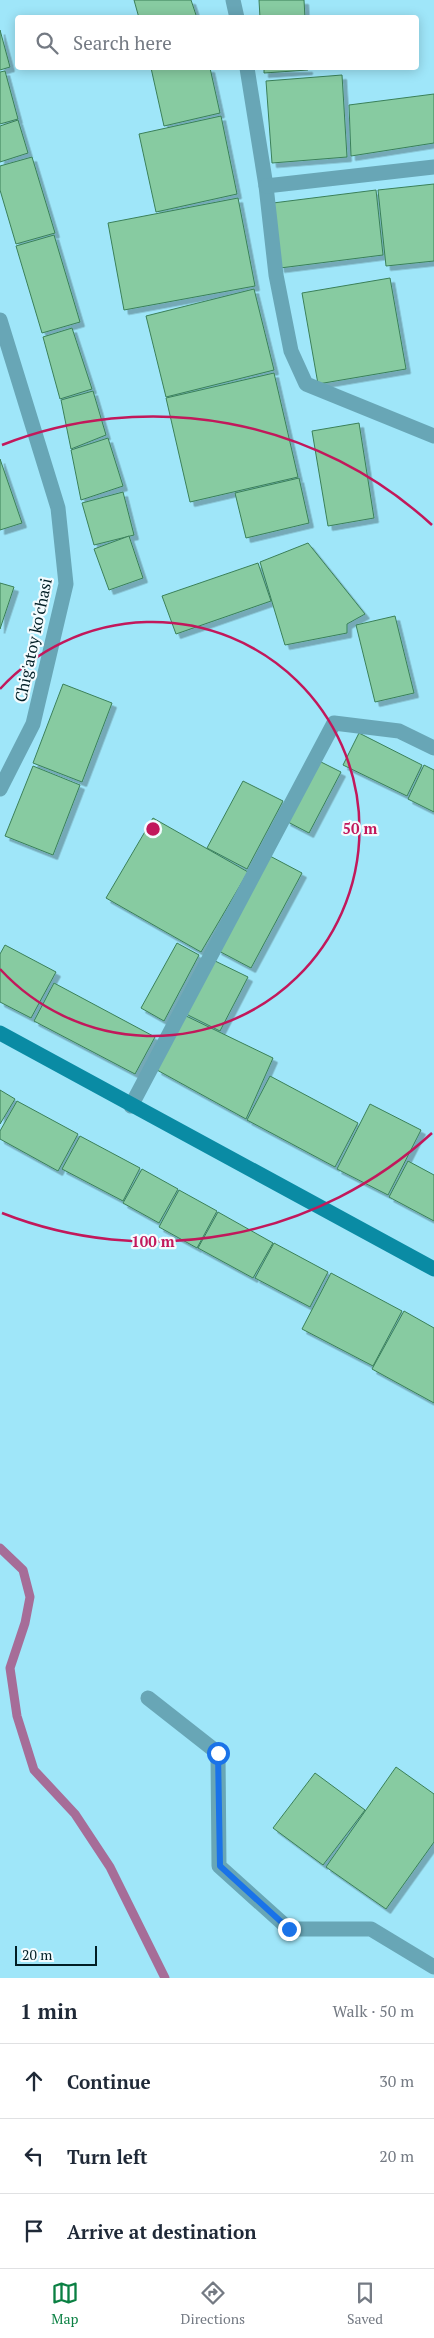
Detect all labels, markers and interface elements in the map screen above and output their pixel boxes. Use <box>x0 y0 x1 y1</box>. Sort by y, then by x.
search box <box>15 15 419 70</box>
icon: search <box>33 29 61 57</box>
text: Search here <box>73 30 172 55</box>
street label: Chig'atoy ko'chasi <box>9 576 57 704</box>
text: 50 m <box>343 818 378 838</box>
centre of rings <box>144 820 162 838</box>
text: 100 m <box>131 1231 175 1251</box>
route start <box>207 1742 230 1765</box>
route end <box>278 1918 301 1941</box>
scale bar <box>15 1943 98 1966</box>
text: 20 m <box>22 1945 52 1964</box>
text: 1 min <box>20 1997 77 2025</box>
text: Walk · 50 m <box>333 2000 414 2022</box>
icon: ahead <box>20 2067 48 2095</box>
text: Continue <box>67 2069 151 2094</box>
text: 30 m <box>379 2070 414 2092</box>
icon: left <box>20 2142 48 2170</box>
text: Turn left <box>67 2144 148 2169</box>
text: 20 m <box>379 2145 414 2167</box>
icon: arrive <box>20 2217 48 2245</box>
text: Arrive at destination <box>67 2219 256 2244</box>
tab: Map <box>51 2279 79 2328</box>
tab: Directions <box>181 2279 245 2328</box>
tab: Saved <box>347 2279 383 2328</box>

